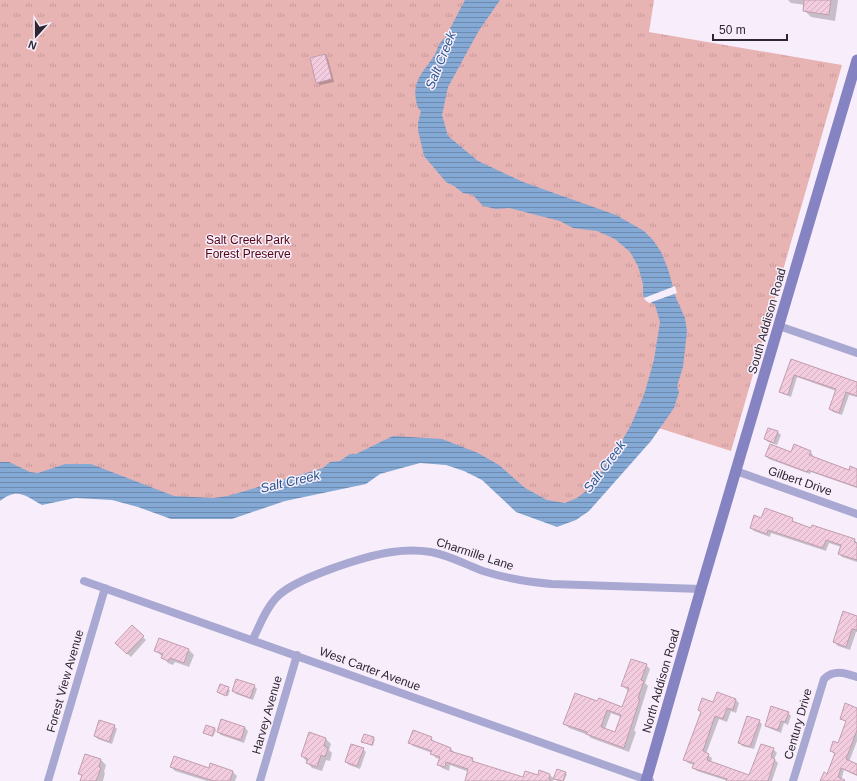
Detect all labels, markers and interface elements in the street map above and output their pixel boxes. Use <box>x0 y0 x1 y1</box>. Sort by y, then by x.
north arrow <box>16 16 56 56</box>
scale bar <box>713 16 787 42</box>
text: 50 m <box>719 23 746 37</box>
water label: Salt Creek <box>422 28 459 91</box>
text: N <box>27 38 38 52</box>
park label: Salt Creek Park Forest Preserve <box>205 233 291 261</box>
street label: South Addison Road <box>745 266 789 376</box>
water label: Salt Creek <box>580 436 630 495</box>
street label: Gilbert Drive <box>766 464 834 499</box>
water label: Salt Creek <box>259 467 323 496</box>
street label: Charmille Lane <box>434 535 516 573</box>
street label: North Addison Road <box>639 627 683 735</box>
street label: Forest View Avenue <box>44 628 86 734</box>
street label: West Carter Avenue <box>317 644 423 694</box>
street label: Harvey Avenue <box>249 674 285 756</box>
street label: Century Drive <box>781 687 815 761</box>

